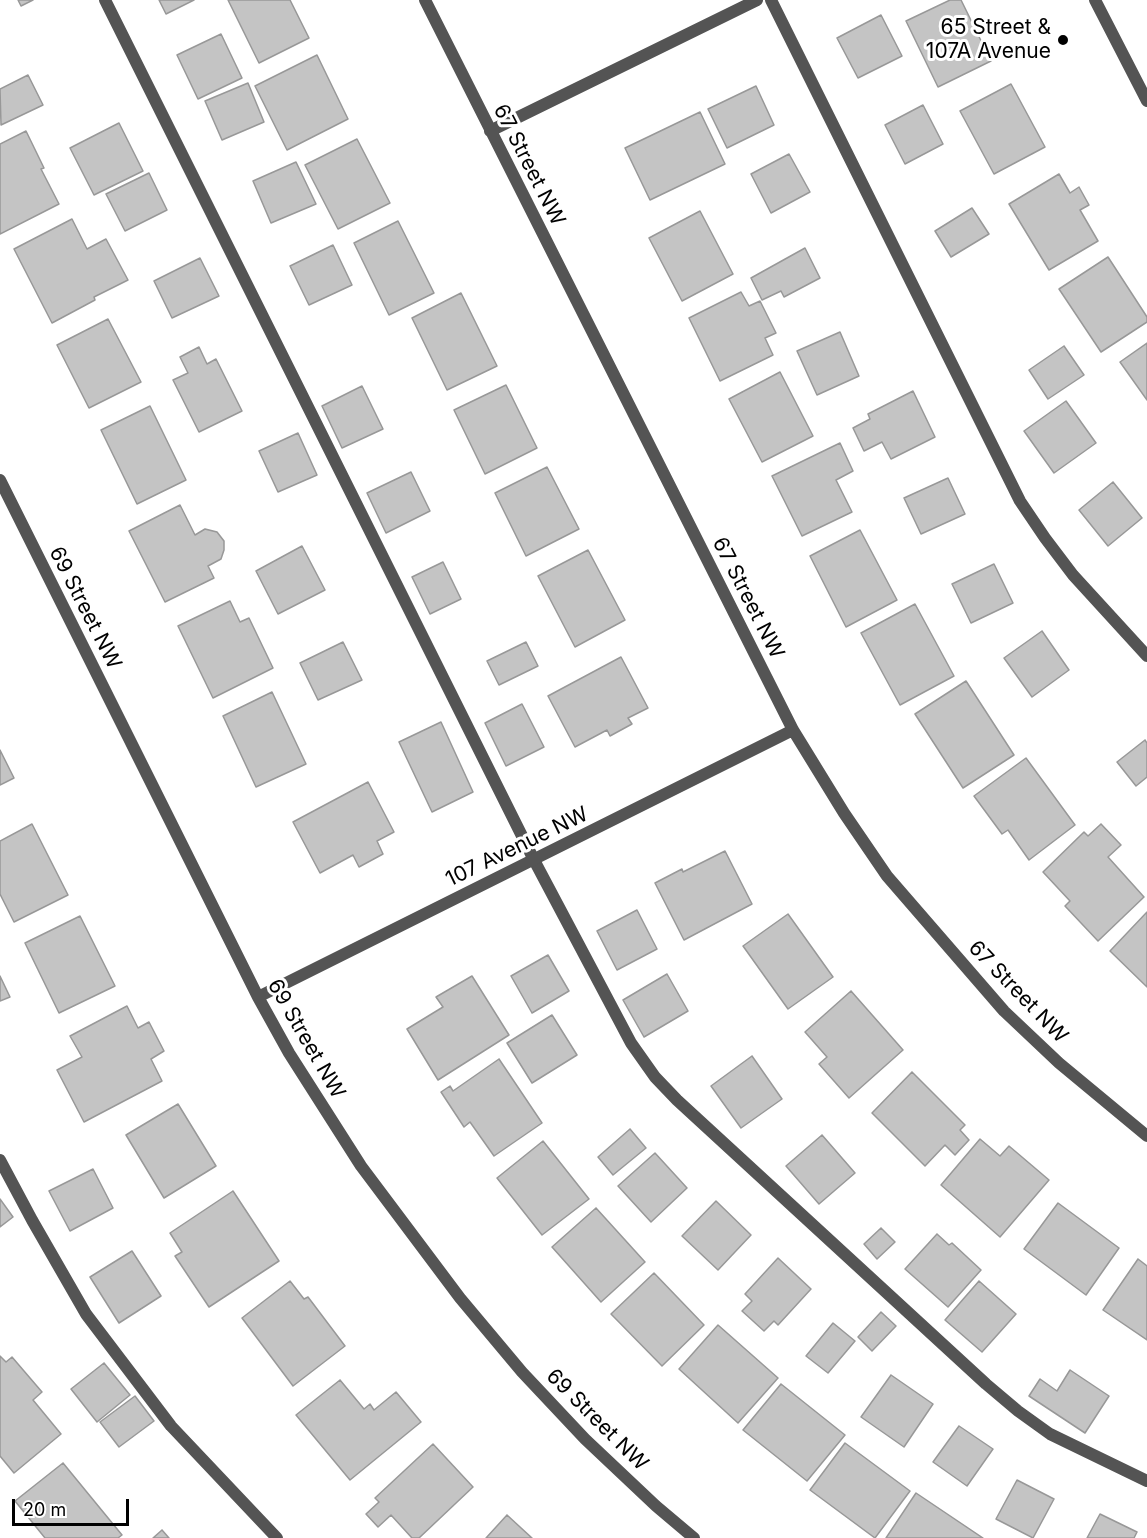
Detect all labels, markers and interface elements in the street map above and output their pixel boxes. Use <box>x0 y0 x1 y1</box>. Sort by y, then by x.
place label: 65 Street & 107A Avenue <box>926 15 1051 65</box>
marker: 65 Street & 107A Avenue <box>1056 33 1070 47</box>
street label: 67 Street NW <box>488 100 570 230</box>
street label: 67 Street NW <box>707 533 789 663</box>
street label: 69 Street NW <box>43 543 127 673</box>
street label: 107 Avenue NW <box>442 802 592 892</box>
street label: 67 Street NW <box>963 936 1073 1048</box>
street label: 69 Street NW <box>262 975 350 1103</box>
street label: 69 Street NW <box>541 1364 653 1476</box>
scale bar <box>15 1487 132 1525</box>
text: 20 m <box>23 1499 66 1520</box>

